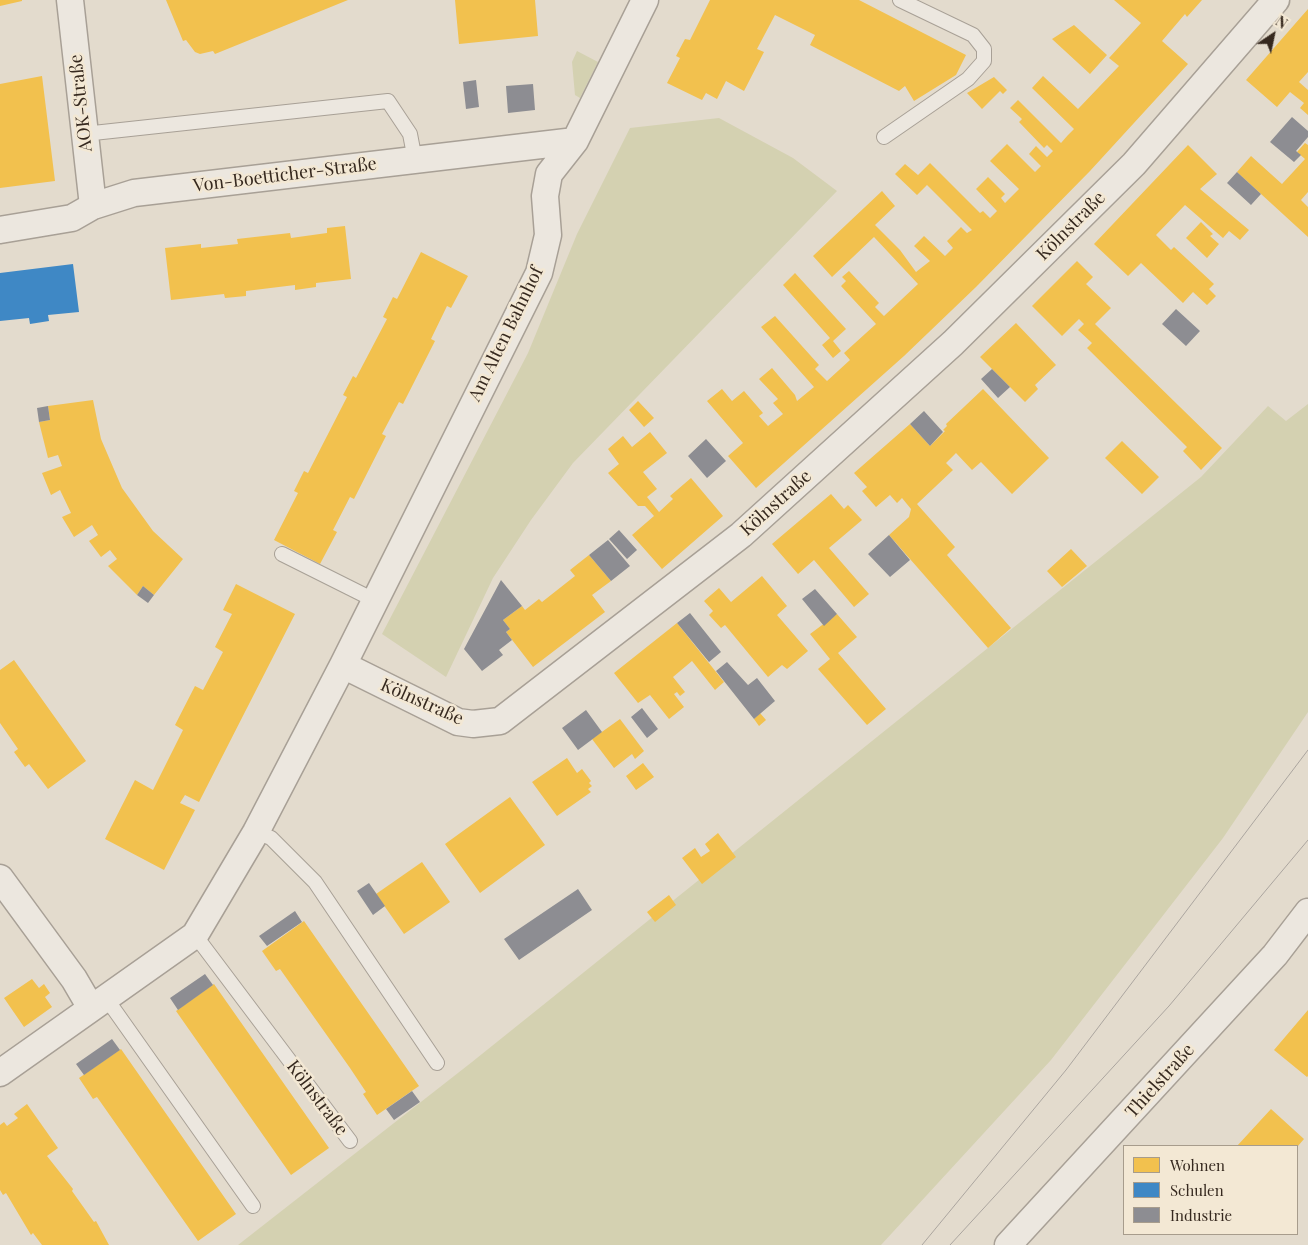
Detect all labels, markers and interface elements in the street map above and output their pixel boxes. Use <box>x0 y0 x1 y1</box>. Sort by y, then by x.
north arrow <box>1248 10 1298 60</box>
text: N <box>1272 11 1291 33</box>
street label: AOK-Straße <box>65 53 97 153</box>
street label: Von-Boetticher-Straße <box>192 153 378 197</box>
street label: Kölnstraße <box>1032 187 1110 265</box>
street label: Am Alten Bahnhof <box>464 263 548 405</box>
street label: Kölnstraße <box>736 465 816 541</box>
street label: Kölnstraße <box>377 674 467 730</box>
street label: Thielstraße <box>1121 1040 1199 1122</box>
street label: Kölnstraße <box>282 1056 352 1140</box>
legend <box>1123 1145 1298 1235</box>
text: Wohnen <box>1170 1155 1225 1175</box>
text: Schulen <box>1170 1180 1224 1200</box>
text: Industrie <box>1170 1205 1232 1225</box>

